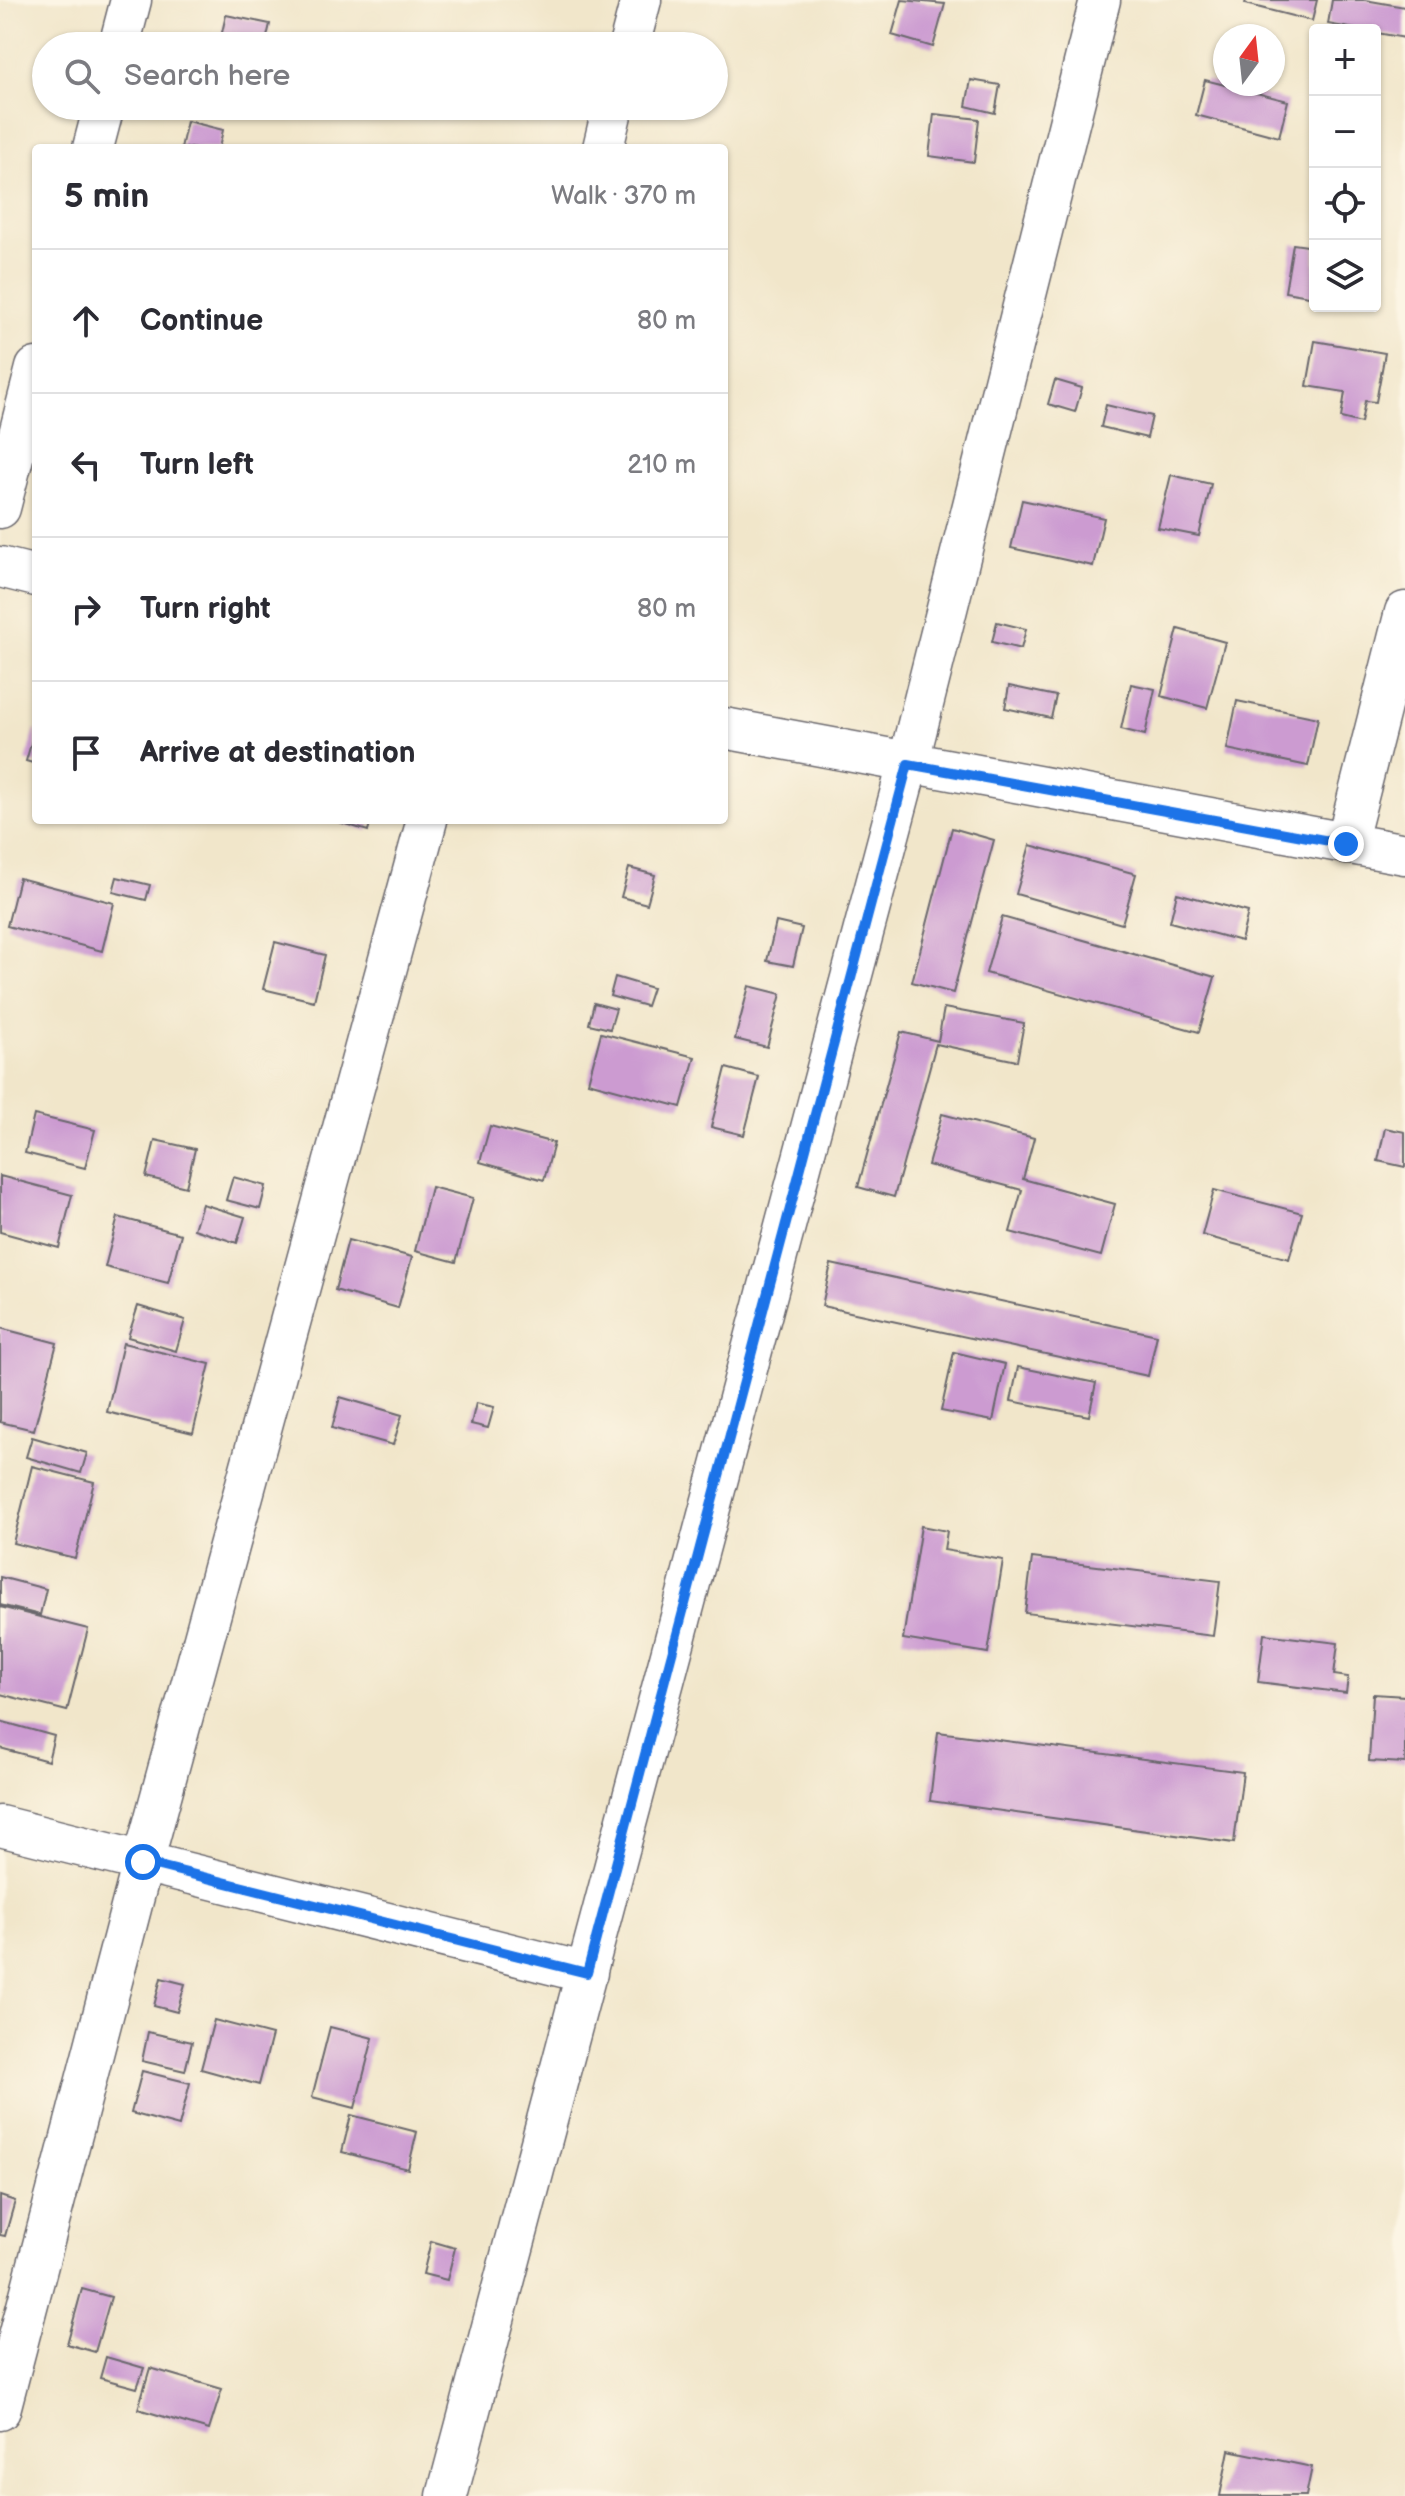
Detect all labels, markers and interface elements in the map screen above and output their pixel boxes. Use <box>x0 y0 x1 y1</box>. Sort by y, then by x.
north arrow <box>1213 24 1285 96</box>
map controls <box>1309 24 1381 312</box>
button: + <box>1309 24 1381 96</box>
search box <box>32 32 728 120</box>
icon: search <box>60 54 104 98</box>
text: Search here <box>124 58 290 94</box>
button: − <box>1309 96 1381 168</box>
button: locate <box>1309 168 1381 240</box>
text: 5 min <box>64 176 149 217</box>
text: Walk · 370 m <box>551 181 696 212</box>
button: layers <box>1309 240 1381 312</box>
icon: ahead <box>64 299 108 343</box>
text: Continue <box>140 303 263 339</box>
text: 80 m <box>637 306 696 337</box>
icon: left <box>64 443 108 487</box>
text: Turn left <box>140 447 254 483</box>
text: 210 m <box>627 450 696 481</box>
icon: right <box>64 587 108 631</box>
text: Turn right <box>140 591 271 627</box>
text: 80 m <box>637 594 696 625</box>
icon: arrive <box>64 731 108 775</box>
text: Arrive at destination <box>140 735 416 771</box>
route end <box>1328 826 1364 862</box>
route start <box>125 1844 161 1880</box>

